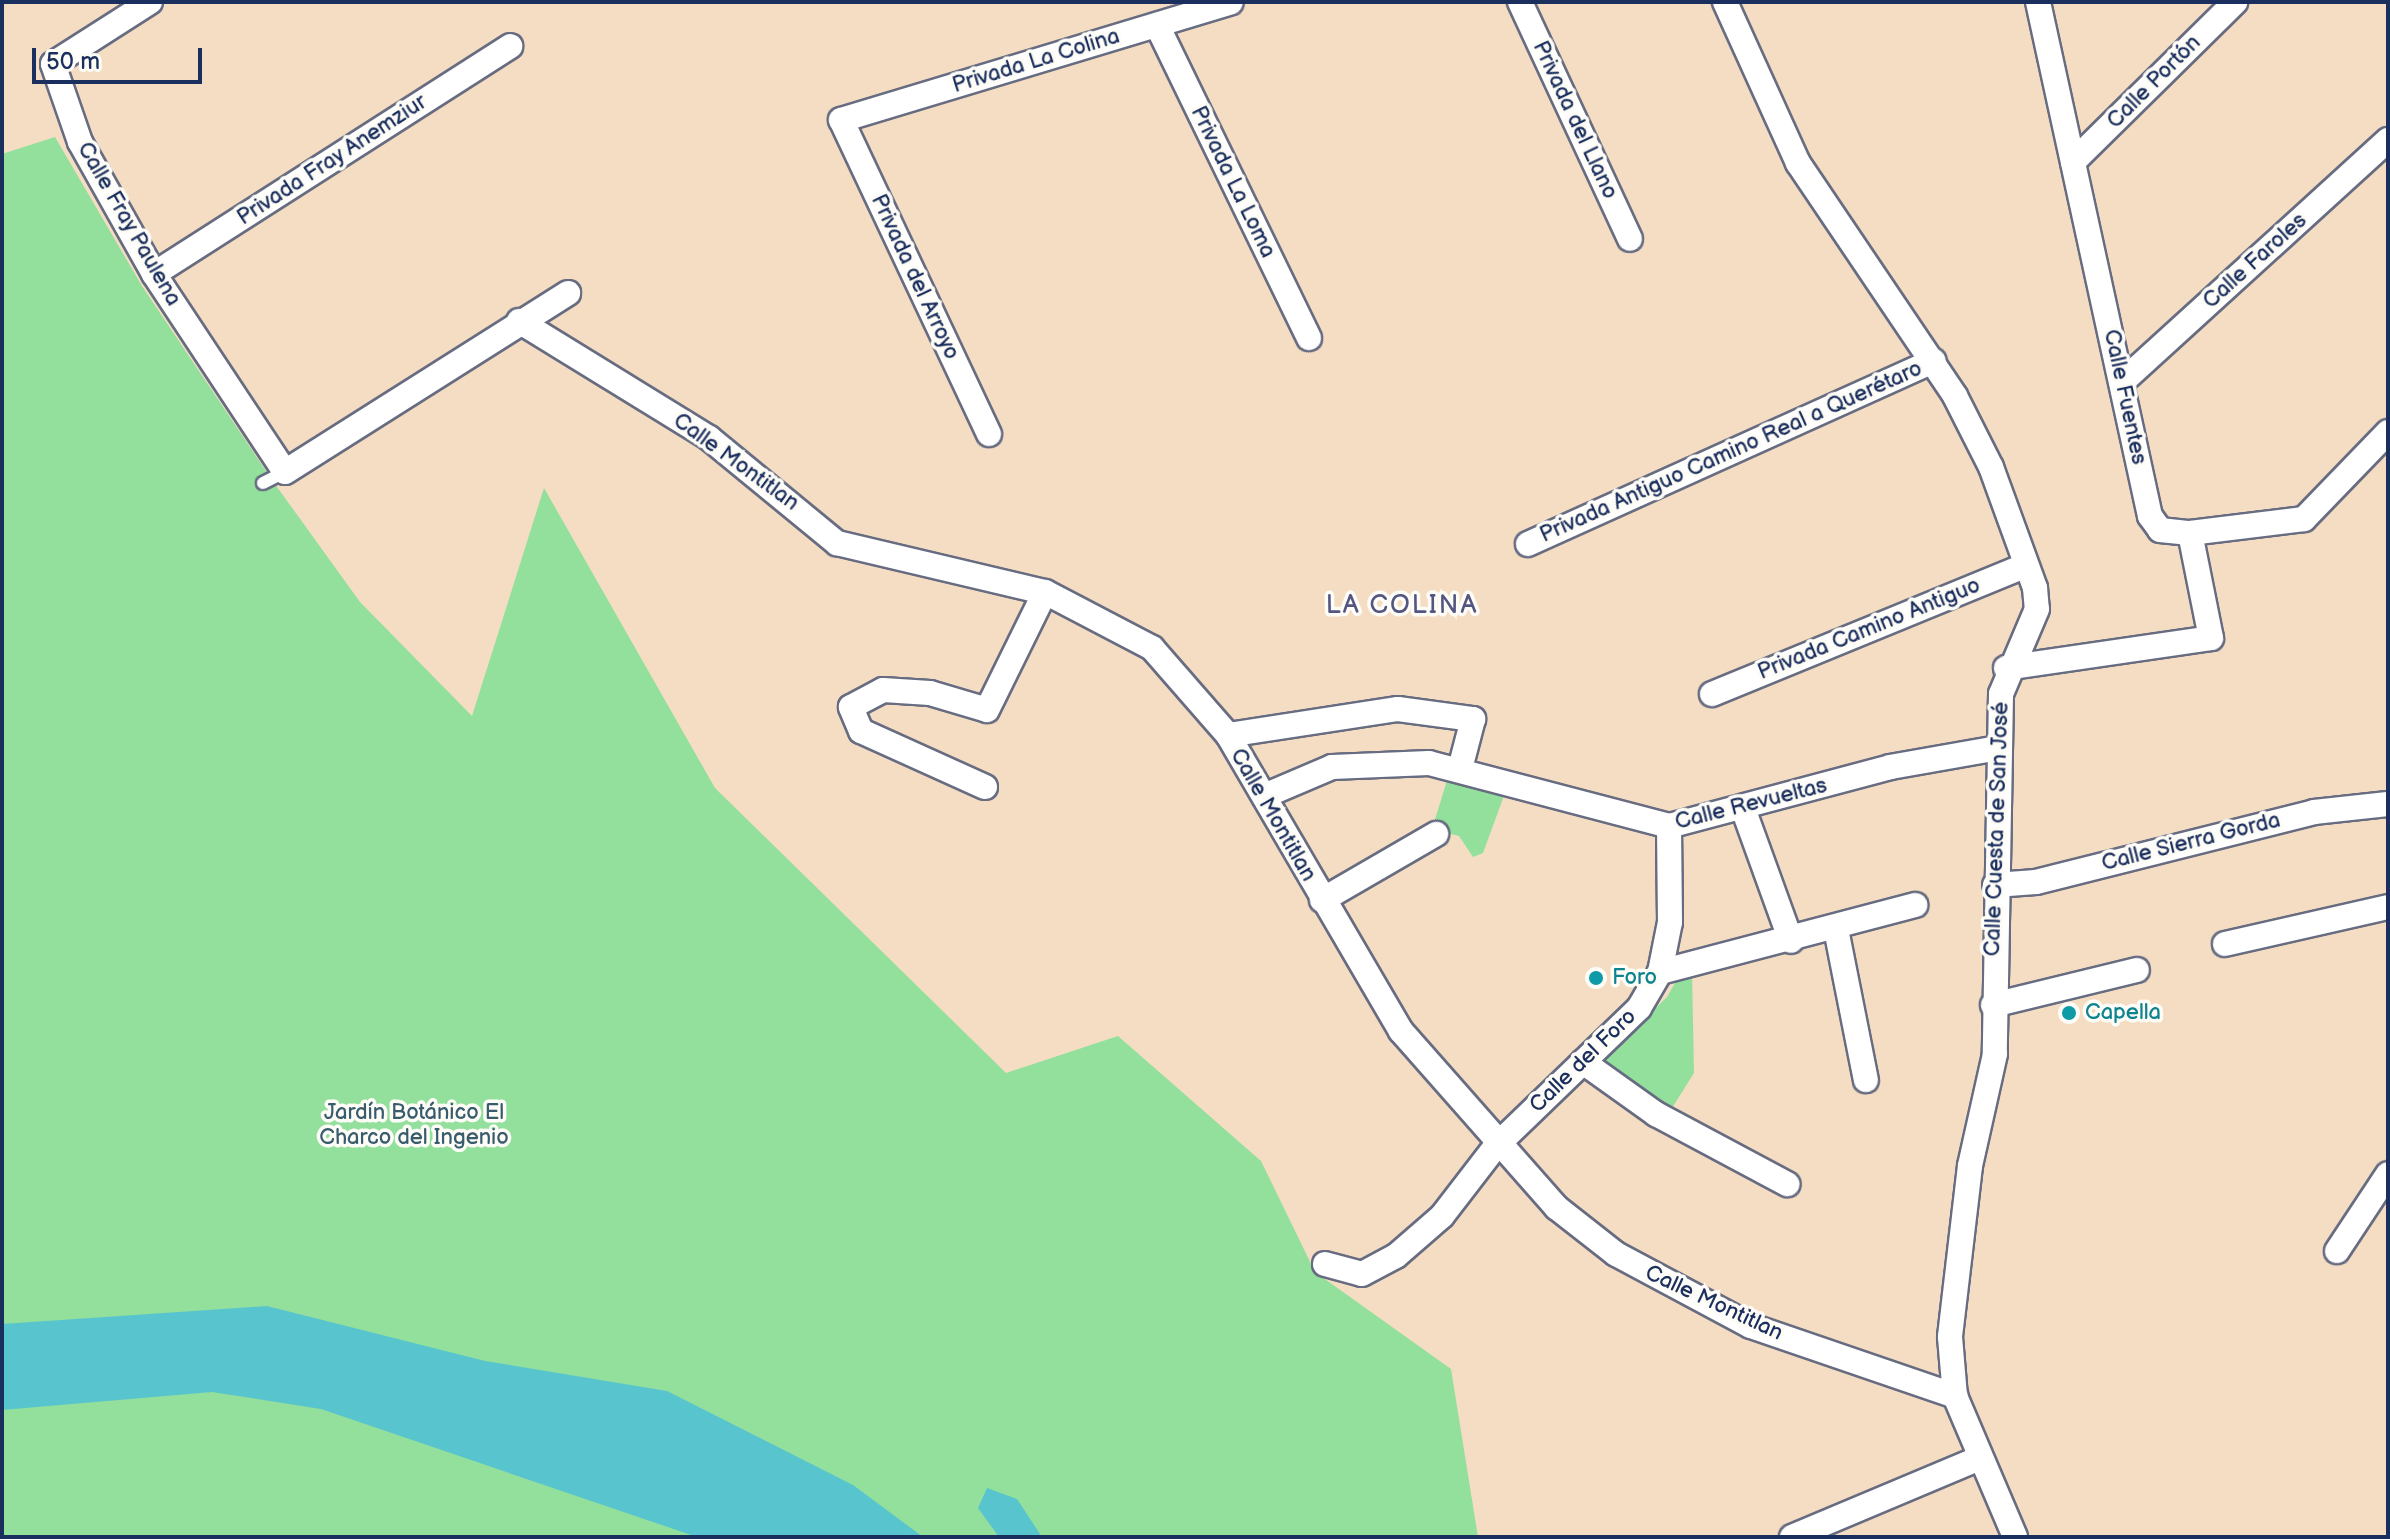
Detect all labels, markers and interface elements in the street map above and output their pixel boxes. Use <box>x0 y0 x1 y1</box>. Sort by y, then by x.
street label: Privada La Colina <box>949 23 1123 99</box>
street label: Calle Portón <box>2102 30 2206 134</box>
scale bar <box>36 32 206 82</box>
street label: Privada del Llano <box>1527 37 1623 203</box>
text: 50 m <box>46 47 100 76</box>
street label: Privada Fray Anemziur <box>232 89 432 231</box>
street label: Privada La Loma <box>1185 102 1281 262</box>
street label: Calle Fray Paulena <box>71 137 187 311</box>
street label: Privada del Arroyo <box>865 190 965 364</box>
street label: Calle Faroles <box>2198 208 2312 314</box>
street label: Calle Fuentes <box>2098 327 2152 467</box>
street label: Privada Antiguo Camino Real a Querétaro <box>1536 355 1926 549</box>
street label: Calle Montitlan <box>668 408 804 516</box>
street label: Privada Camino Antiguo <box>1754 572 1984 686</box>
district label: LA COLINA <box>1326 590 1478 622</box>
street label: Calle Cuesta de San José <box>1979 700 2015 958</box>
street label: Calle Montitlan <box>1224 744 1322 886</box>
street label: Calle Revueltas <box>1672 772 1830 836</box>
street label: Calle Sierra Gorda <box>2099 807 2283 877</box>
place label: Foro <box>1612 965 1657 991</box>
marker: Foro <box>1587 969 1605 987</box>
place label: Capella <box>2085 1000 2161 1026</box>
street label: Calle del Foro <box>1524 1004 1642 1118</box>
marker: Capella <box>2060 1004 2078 1022</box>
park label: Jardín Botánico El Charco del Ingenio <box>319 1099 509 1150</box>
street label: Calle Montitlan <box>1641 1260 1787 1346</box>

